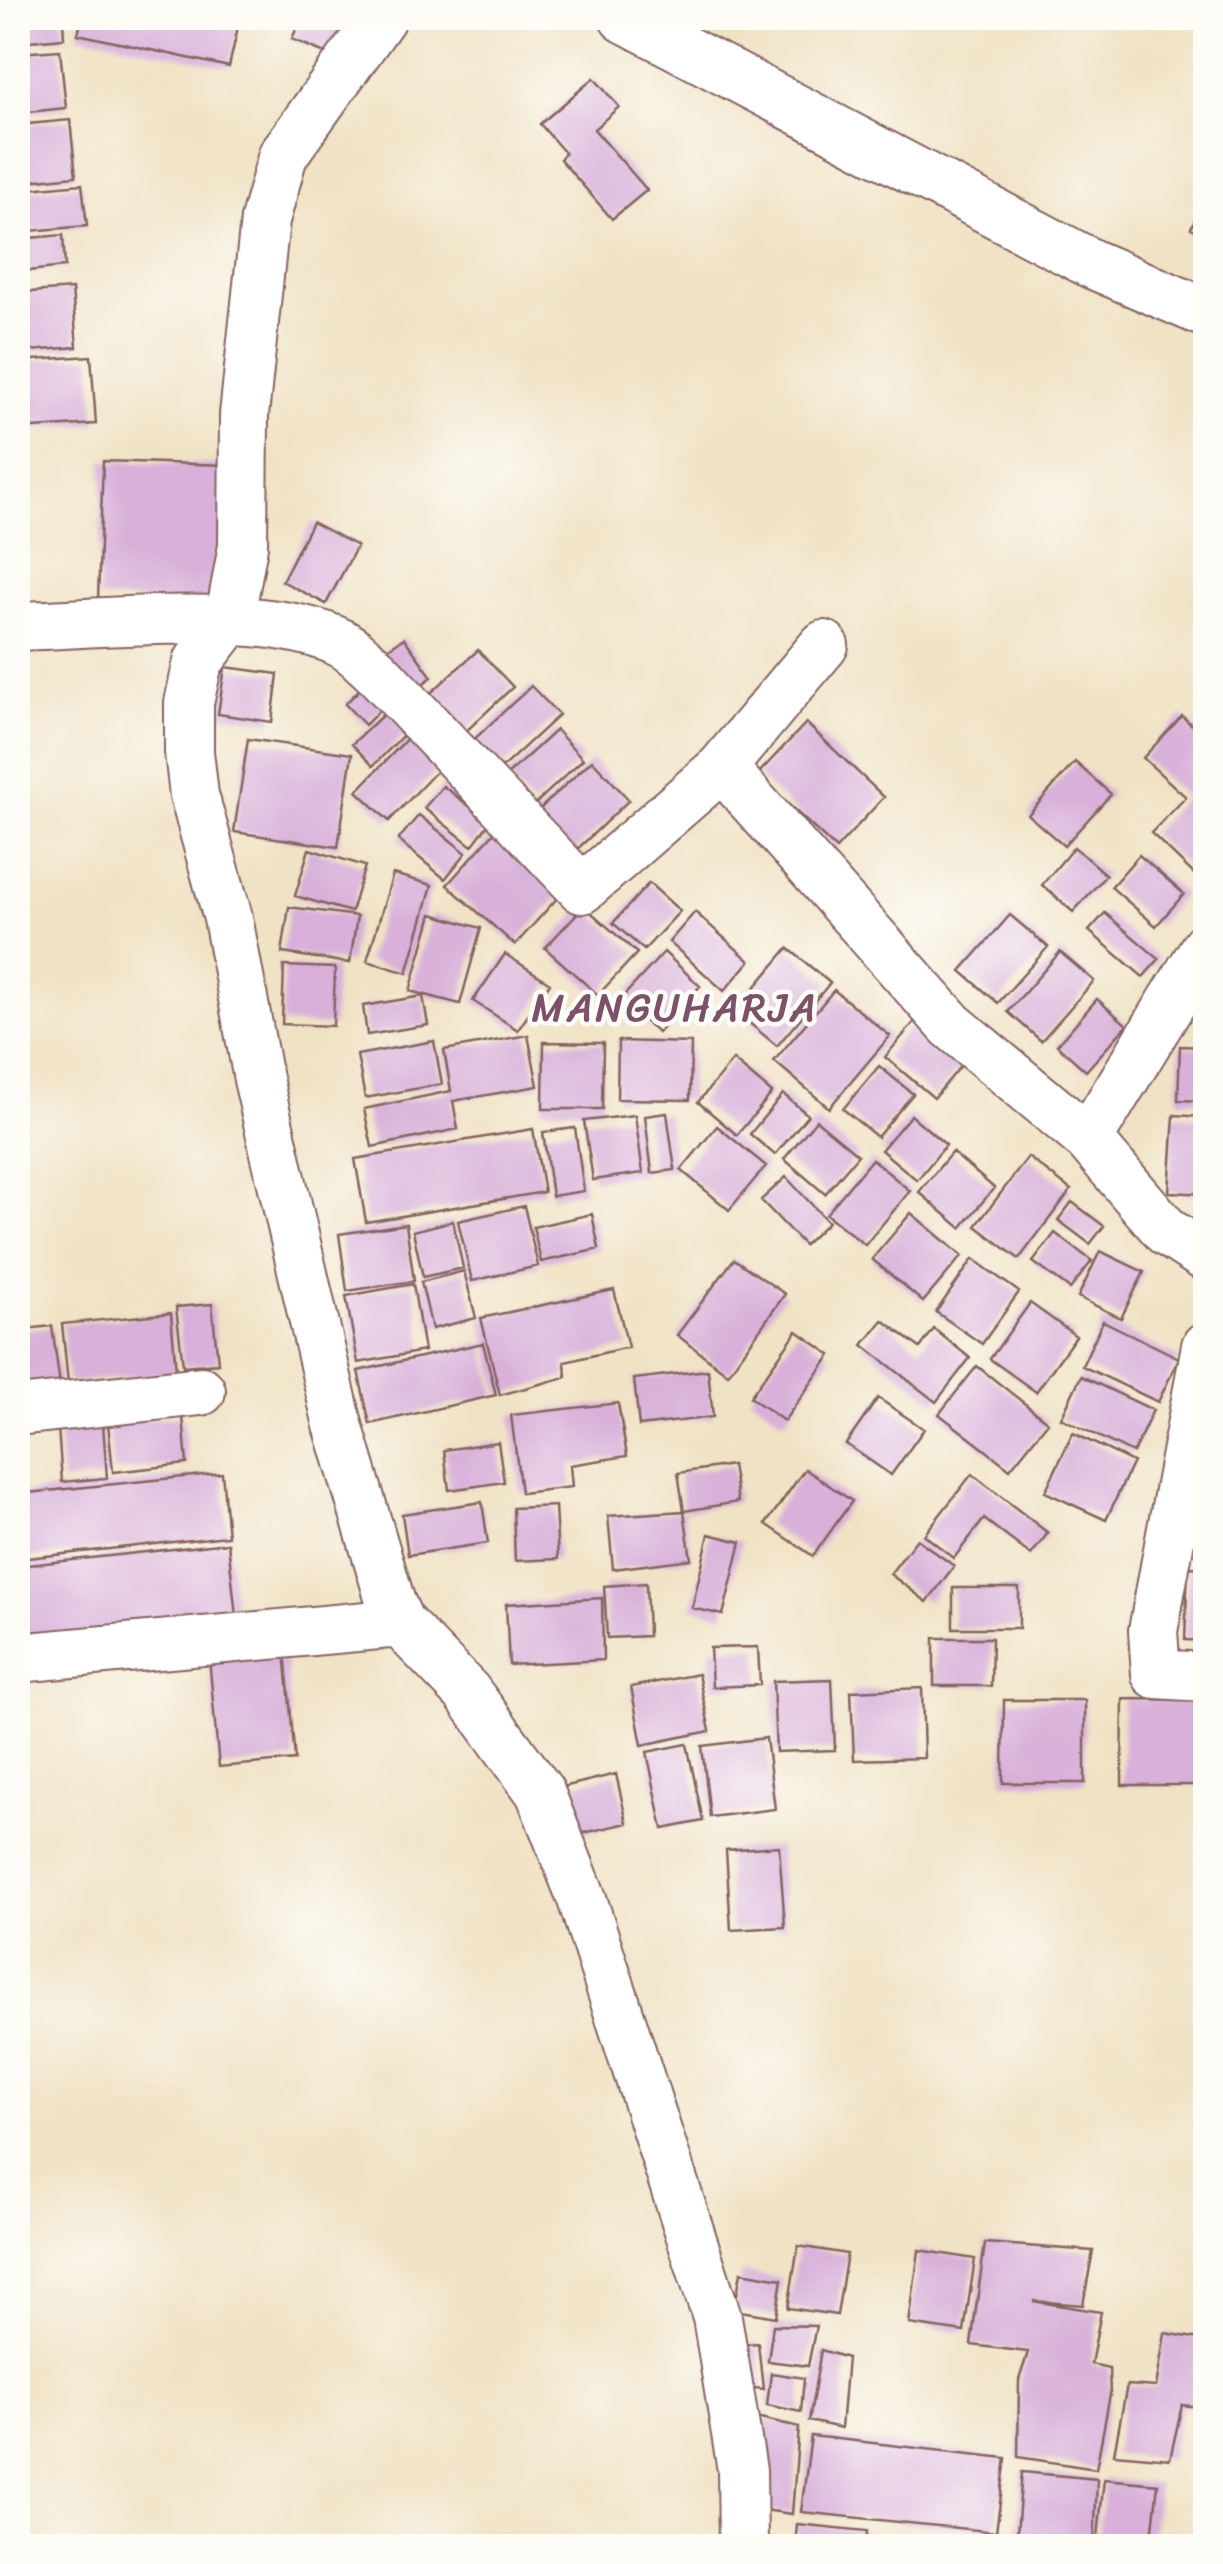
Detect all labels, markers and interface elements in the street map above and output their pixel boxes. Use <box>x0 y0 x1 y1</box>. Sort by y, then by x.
district label: MANGUHARJA <box>532 972 818 1043</box>

